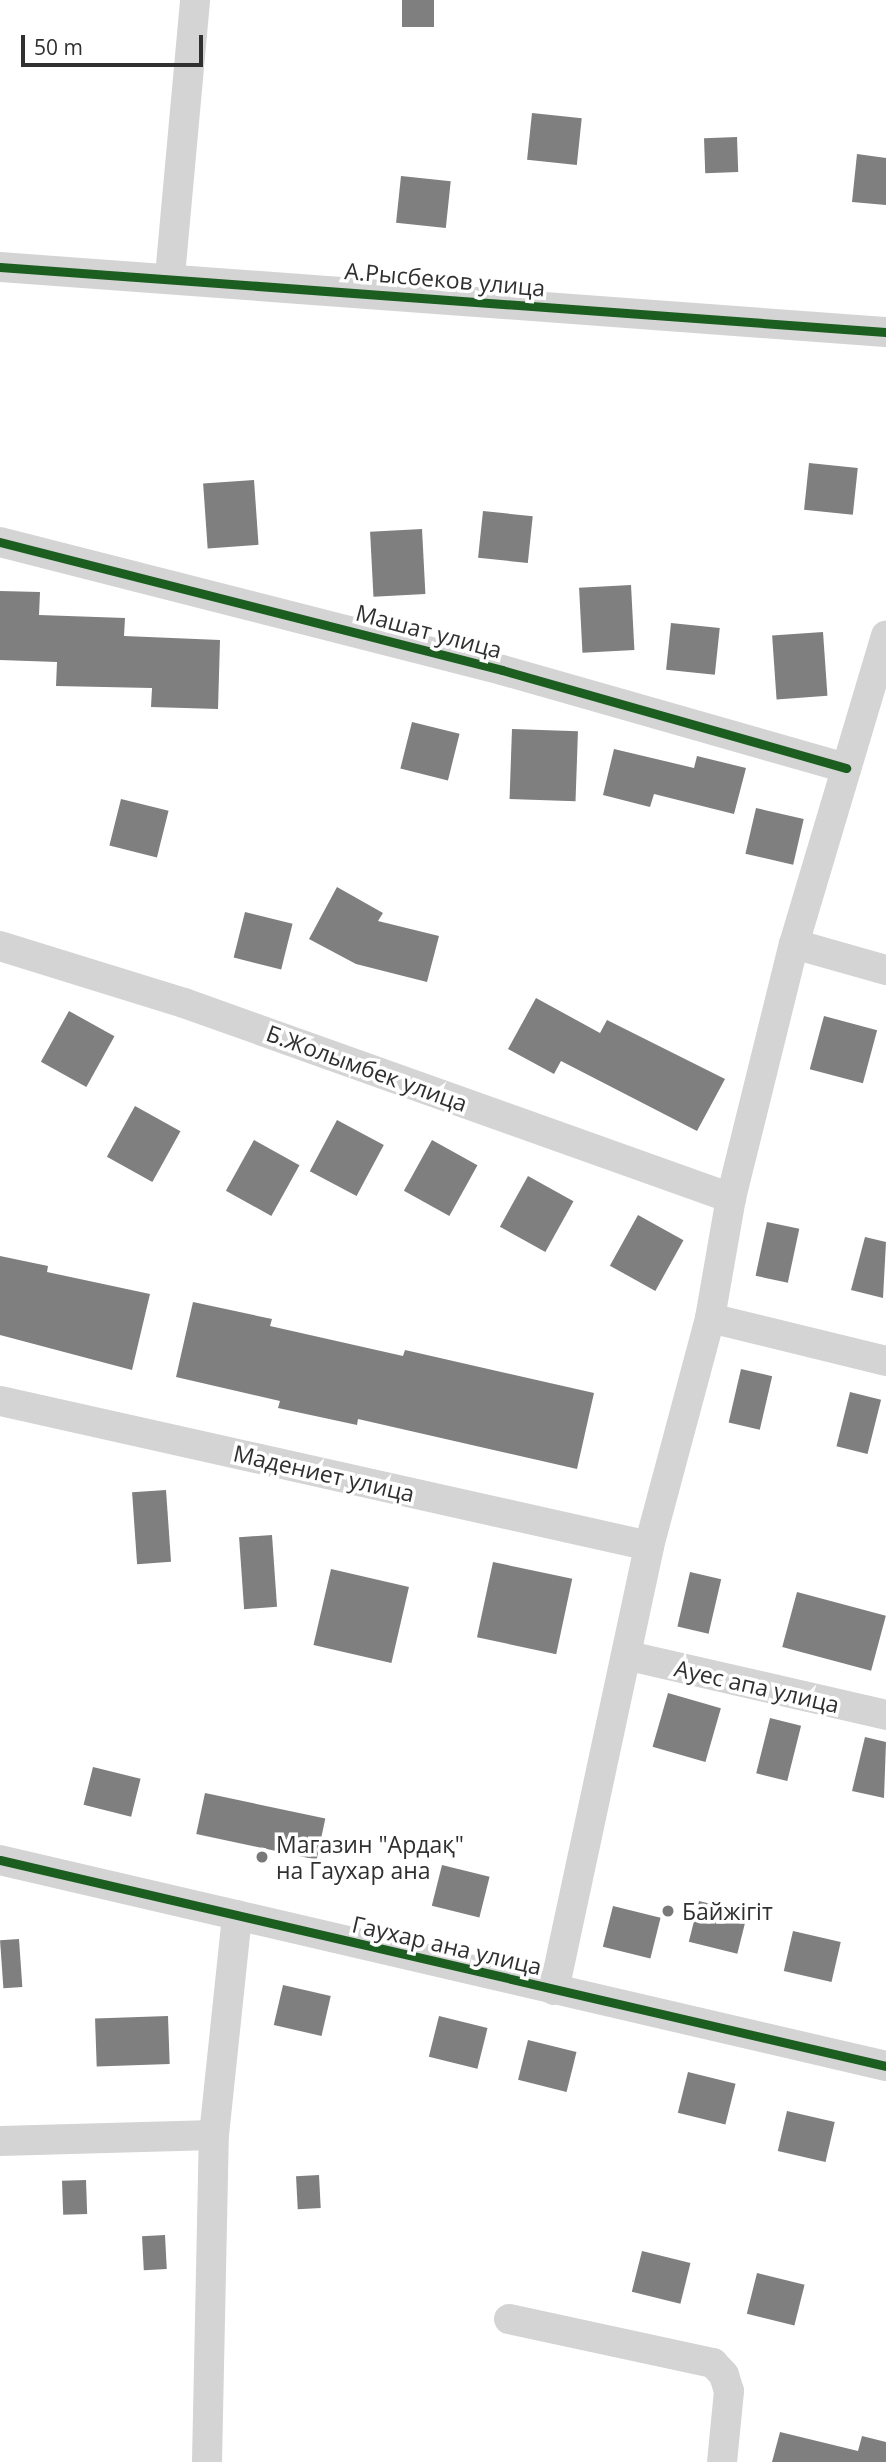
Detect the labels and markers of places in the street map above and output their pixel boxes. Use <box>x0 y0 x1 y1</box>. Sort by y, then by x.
place label: Магазин "Ардақ" на Гаухар ана <box>276 1830 464 1884</box>
marker: Магазин "Ардақ" на Гаухар ана <box>254 1849 270 1865</box>
place label: Байжігіт <box>682 1897 773 1925</box>
marker: Байжігіт <box>660 1903 676 1919</box>

